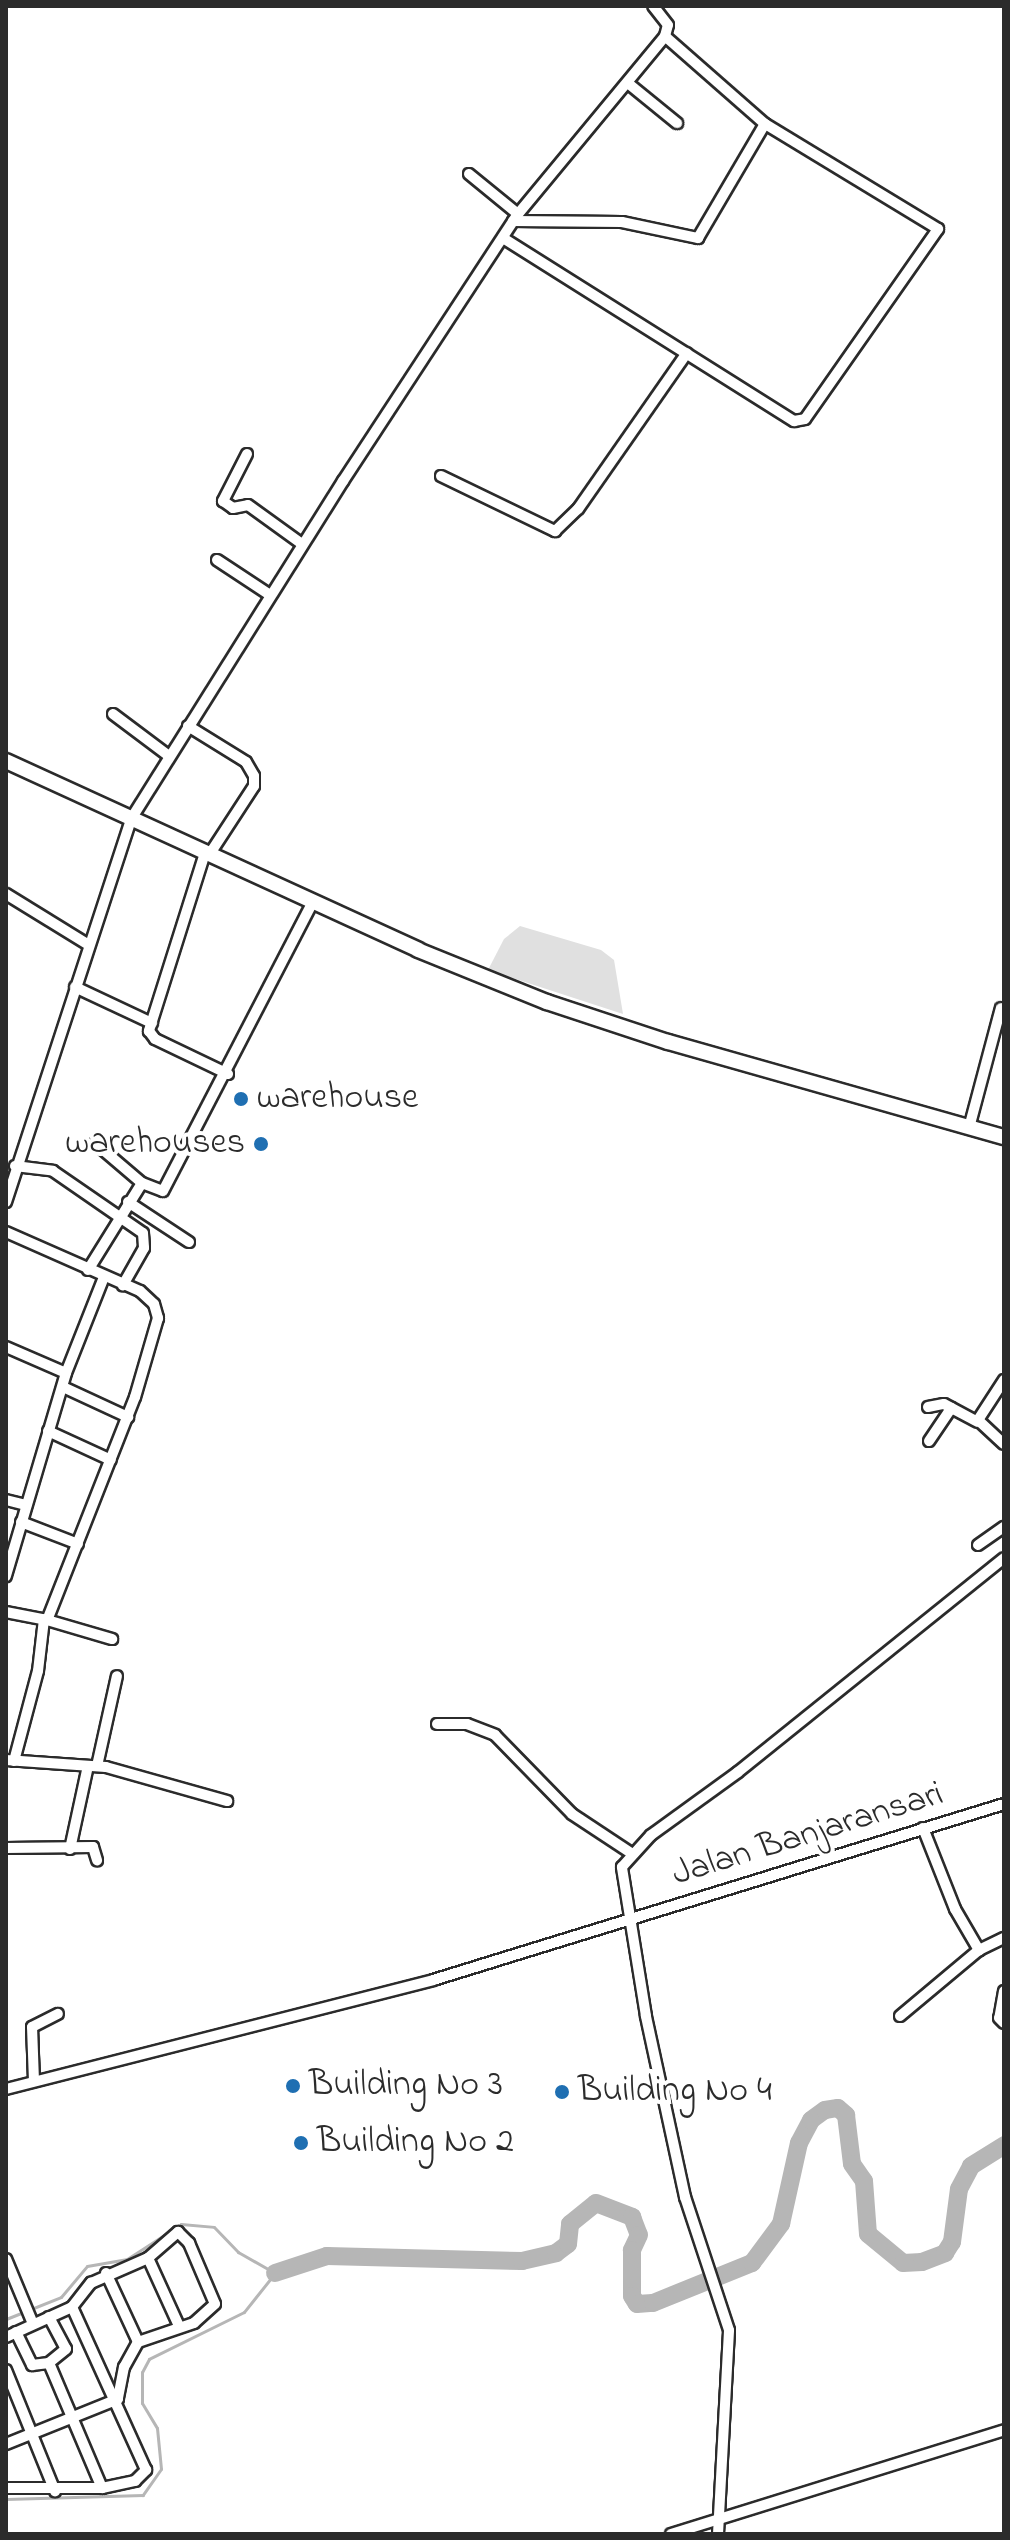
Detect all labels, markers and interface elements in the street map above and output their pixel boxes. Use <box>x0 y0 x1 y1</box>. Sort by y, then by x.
place label: warehouse <box>257 1077 418 1121</box>
marker: warehouse <box>232 1090 250 1108</box>
place label: warehouses <box>66 1122 245 1166</box>
marker: warehouses <box>252 1135 270 1153</box>
street label: Jalan Banjaransari <box>667 1773 949 1897</box>
place label: Building No 3 <box>309 2064 503 2108</box>
place label: Building No 4 <box>578 2070 772 2114</box>
marker: Building No 3 <box>284 2077 302 2095</box>
marker: Building No 4 <box>553 2083 571 2101</box>
place label: Building No 2 <box>317 2121 514 2165</box>
marker: Building No 2 <box>292 2134 310 2152</box>

